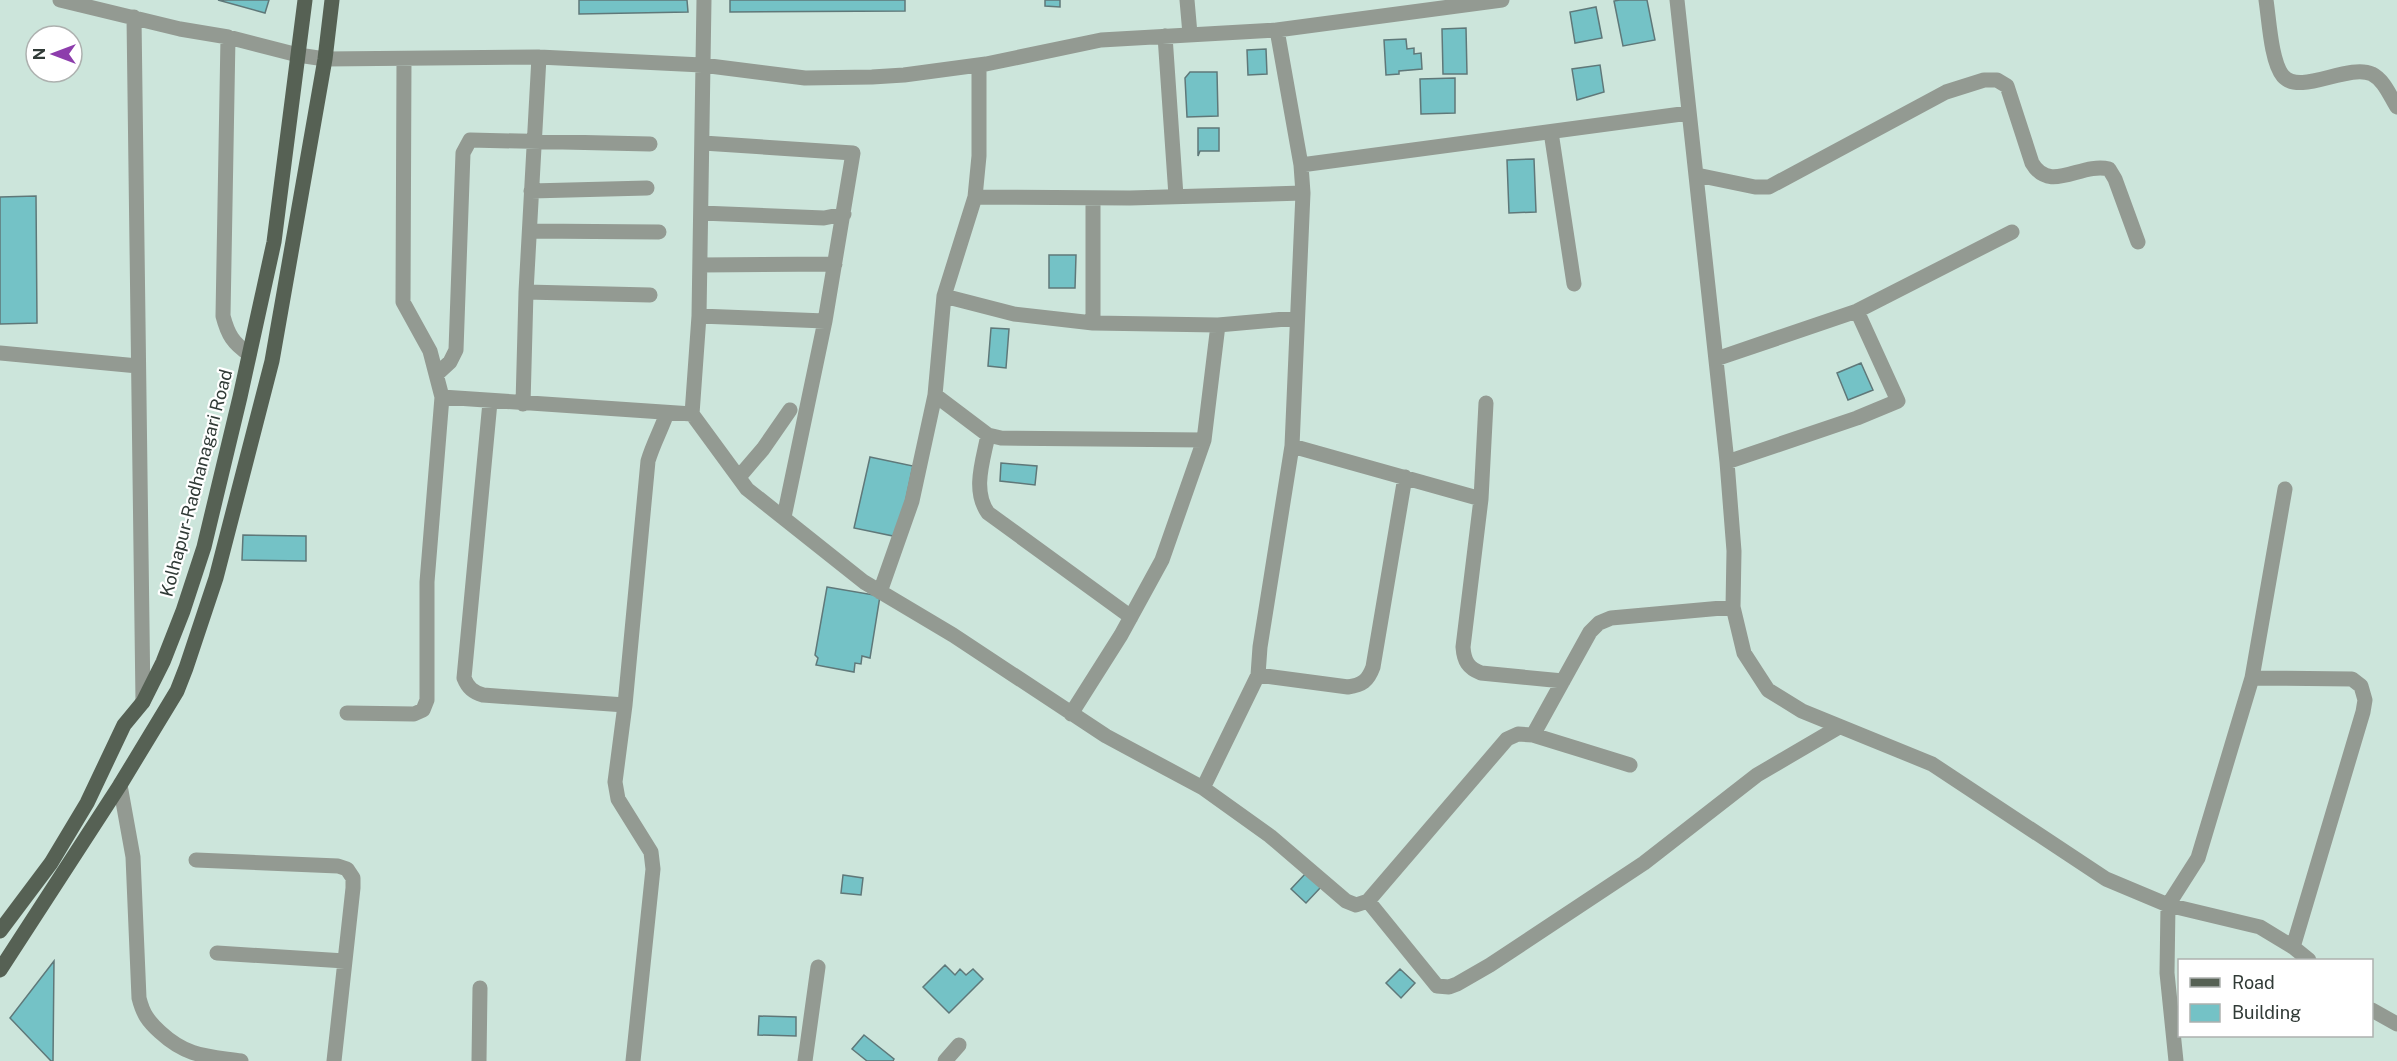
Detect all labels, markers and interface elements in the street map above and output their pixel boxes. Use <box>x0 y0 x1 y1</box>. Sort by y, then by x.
north arrow <box>24 24 84 84</box>
text: N <box>30 48 49 60</box>
street label: Kolhapur-Radhanagari Road <box>155 367 237 599</box>
legend <box>2178 959 2373 1037</box>
text: Road <box>2232 972 2275 993</box>
text: Building <box>2232 1002 2301 1023</box>

